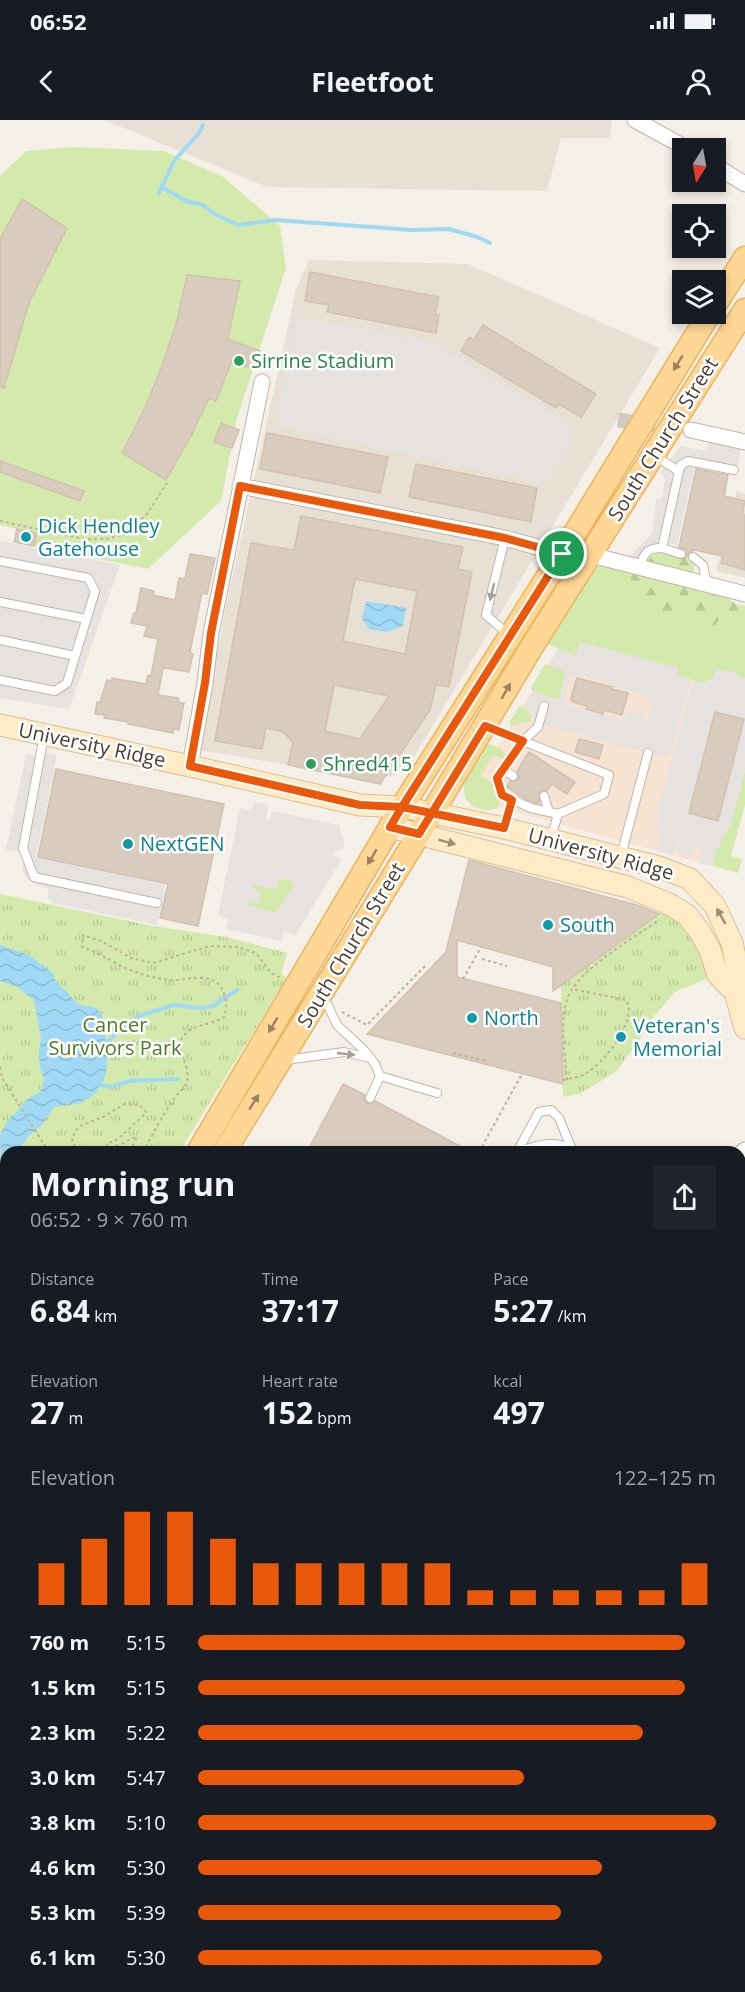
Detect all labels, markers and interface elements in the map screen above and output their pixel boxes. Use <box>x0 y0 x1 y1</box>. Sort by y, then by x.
text: 06:52 <box>30 6 87 36</box>
text: Fleetfoot <box>311 63 434 100</box>
icon: back <box>30 65 63 98</box>
icon: person <box>682 65 715 98</box>
north arrow <box>672 138 726 192</box>
map controls <box>672 138 726 324</box>
button: locate <box>672 204 726 258</box>
button: layers <box>672 270 726 324</box>
place label: Sirrine Stadium <box>251 347 394 374</box>
street label: South Church Street <box>601 352 724 526</box>
marker: Sirrine Stadium <box>232 354 246 368</box>
one-way arrow <box>673 355 684 371</box>
place label: Dick Hendley Gatehouse <box>38 512 161 562</box>
pin <box>536 528 587 579</box>
marker: Dick Hendley Gatehouse <box>19 530 33 544</box>
icon: arrive <box>545 537 578 570</box>
one-way arrow <box>486 583 496 602</box>
one-way arrow <box>500 683 511 699</box>
street label: University Ridge <box>16 716 168 773</box>
place label: Shred415 <box>323 750 412 777</box>
marker: Shred415 <box>304 757 318 771</box>
street label: University Ridge <box>525 821 677 886</box>
place label: NextGEN <box>140 830 225 857</box>
marker: NextGEN <box>121 837 135 851</box>
one-way arrow <box>438 838 456 847</box>
one-way arrow <box>367 849 378 865</box>
street label: South Church Street <box>291 857 411 1032</box>
one-way arrow <box>716 907 726 924</box>
place label: South <box>560 911 615 938</box>
marker: South <box>541 918 555 932</box>
place label: North <box>484 1004 539 1031</box>
park label: Cancer Survivors Park <box>48 1011 182 1061</box>
marker: North <box>465 1011 479 1025</box>
place label: Veteran's Memorial <box>633 1012 722 1062</box>
one-way arrow <box>268 1017 278 1034</box>
marker: Veteran's Memorial <box>614 1030 628 1044</box>
one-way arrow <box>337 1049 356 1059</box>
one-way arrow <box>249 1094 260 1110</box>
text: Morning run <box>30 1161 236 1206</box>
button: share <box>653 1166 716 1229</box>
text: 06:52 · 9 × 760 m <box>30 1206 188 1233</box>
text: Distance <box>30 1268 94 1290</box>
text: Time <box>262 1268 298 1290</box>
text: Pace <box>493 1268 529 1290</box>
text: 6.84 <box>30 1290 90 1331</box>
text: 37:17 <box>262 1290 339 1331</box>
text: 5:27 <box>493 1290 553 1331</box>
text: km <box>90 1305 117 1327</box>
text: /km <box>553 1305 587 1327</box>
text: Elevation <box>30 1370 98 1392</box>
text: Heart rate <box>262 1370 338 1392</box>
text: kcal <box>493 1370 522 1392</box>
text: 27 <box>30 1392 64 1433</box>
text: 152 <box>262 1392 313 1433</box>
text: 497 <box>493 1392 545 1433</box>
text: m <box>64 1407 83 1429</box>
text: bpm <box>313 1407 352 1429</box>
text: Elevation <box>30 1464 115 1491</box>
text: 122–125 m <box>614 1464 716 1491</box>
text: 760 m <box>30 1629 89 1656</box>
text: 5:15 <box>126 1629 166 1656</box>
text: 1.5 km <box>30 1674 96 1701</box>
text: 5:15 <box>126 1674 166 1701</box>
text: 2.3 km <box>30 1719 96 1746</box>
text: 5:22 <box>126 1719 166 1746</box>
text: 3.0 km <box>30 1764 96 1791</box>
text: 5:47 <box>126 1764 166 1791</box>
text: 3.8 km <box>30 1809 96 1836</box>
text: 5:10 <box>126 1809 166 1836</box>
text: 4.6 km <box>30 1854 96 1881</box>
text: 5:30 <box>126 1854 166 1881</box>
text: 5.3 km <box>30 1899 96 1926</box>
text: 5:39 <box>126 1899 166 1926</box>
text: 6.1 km <box>30 1944 96 1971</box>
text: 5:30 <box>126 1944 166 1971</box>

